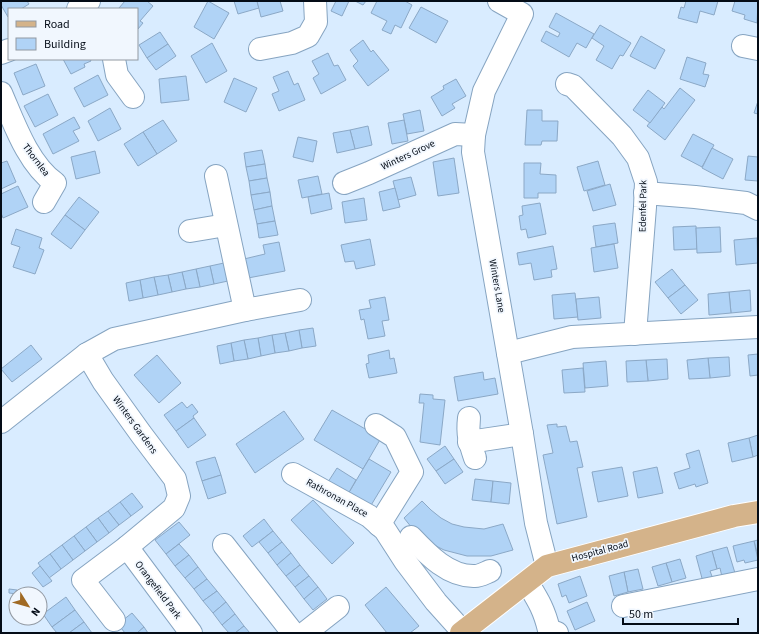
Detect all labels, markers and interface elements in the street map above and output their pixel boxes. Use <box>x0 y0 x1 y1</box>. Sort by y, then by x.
legend <box>8 8 138 60</box>
text: Road <box>44 16 70 33</box>
text: Building <box>44 36 86 53</box>
street label: Winters Grove <box>379 136 437 174</box>
street label: Thornlea <box>19 141 53 179</box>
street label: Edenfel Park <box>636 180 650 232</box>
street label: Winters Lane <box>485 258 509 314</box>
street label: Winters Gardens <box>109 393 161 457</box>
street label: Rathronan Place <box>304 475 370 521</box>
street label: Hospital Road <box>570 537 630 565</box>
street label: Orangefield Park <box>132 558 184 622</box>
north arrow <box>8 586 48 626</box>
scale bar <box>623 600 738 626</box>
text: N <box>27 604 44 619</box>
text: 50 m <box>629 606 653 623</box>

